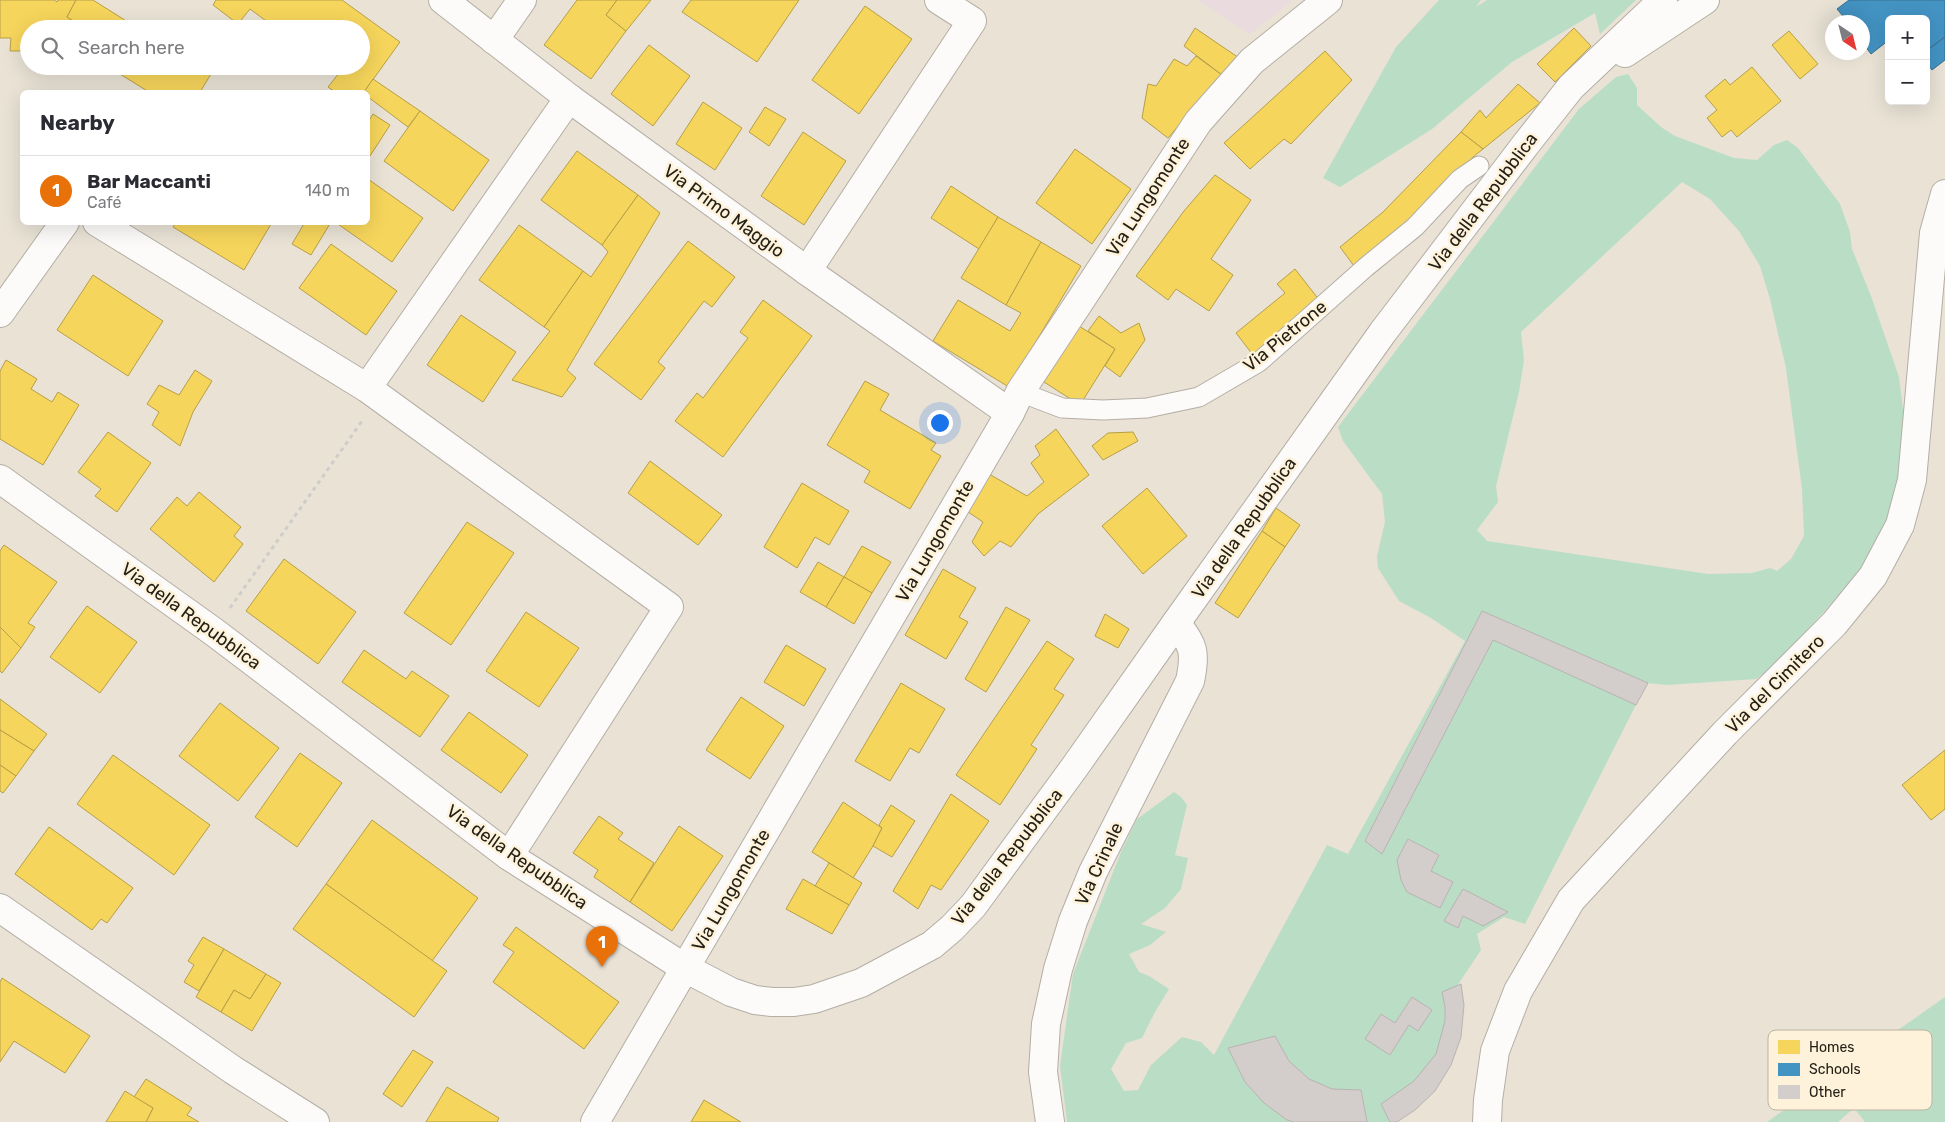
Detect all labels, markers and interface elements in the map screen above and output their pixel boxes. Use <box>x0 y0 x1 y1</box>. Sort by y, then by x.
north arrow <box>1825 15 1870 60</box>
map controls <box>1885 15 1930 105</box>
button: + <box>1885 15 1930 60</box>
search box <box>20 20 370 75</box>
icon: search <box>38 34 66 62</box>
text: Search here <box>78 36 185 59</box>
button: − <box>1885 60 1930 105</box>
text: Nearby <box>40 110 115 135</box>
street label: Via della Repubblica <box>1424 128 1542 276</box>
street label: Via Lungomonte <box>1101 133 1195 261</box>
street label: Via Primo Maggio <box>659 160 789 262</box>
text: Bar Maccanti <box>87 170 211 193</box>
text: 1 <box>52 181 60 200</box>
text: 140 m <box>305 181 350 200</box>
text: Café <box>87 193 121 212</box>
street label: Via Pietrone <box>1239 296 1331 376</box>
your location <box>927 410 953 436</box>
street label: Via della Repubblica <box>1187 453 1301 603</box>
street label: Via Lungomonte <box>891 476 979 606</box>
street label: Via della Repubblica <box>117 558 265 674</box>
street label: Via del Cimitero <box>1721 630 1829 738</box>
street label: Via della Repubblica <box>947 784 1067 930</box>
street label: Via della Repubblica <box>442 800 592 914</box>
street label: Via Crinale <box>1070 819 1128 909</box>
street label: Via Lungomonte <box>687 825 775 955</box>
pin: 1 <box>586 926 618 967</box>
legend <box>1768 1030 1932 1110</box>
text: Homes <box>1809 1039 1854 1056</box>
text: Schools <box>1809 1061 1861 1078</box>
text: Other <box>1809 1084 1846 1101</box>

